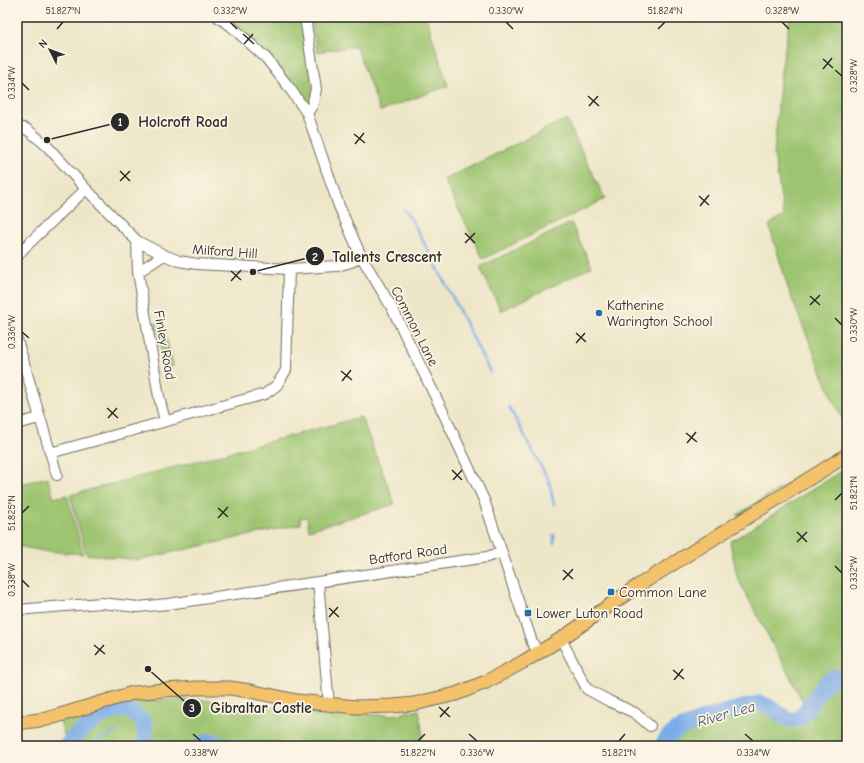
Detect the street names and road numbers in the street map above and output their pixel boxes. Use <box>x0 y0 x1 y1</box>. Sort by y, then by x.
street label: Milford Hill <box>192 241 258 262</box>
street label: Common Lane <box>387 283 442 369</box>
street label: Finley Road <box>150 309 179 381</box>
street label: Batford Road <box>368 541 448 568</box>

